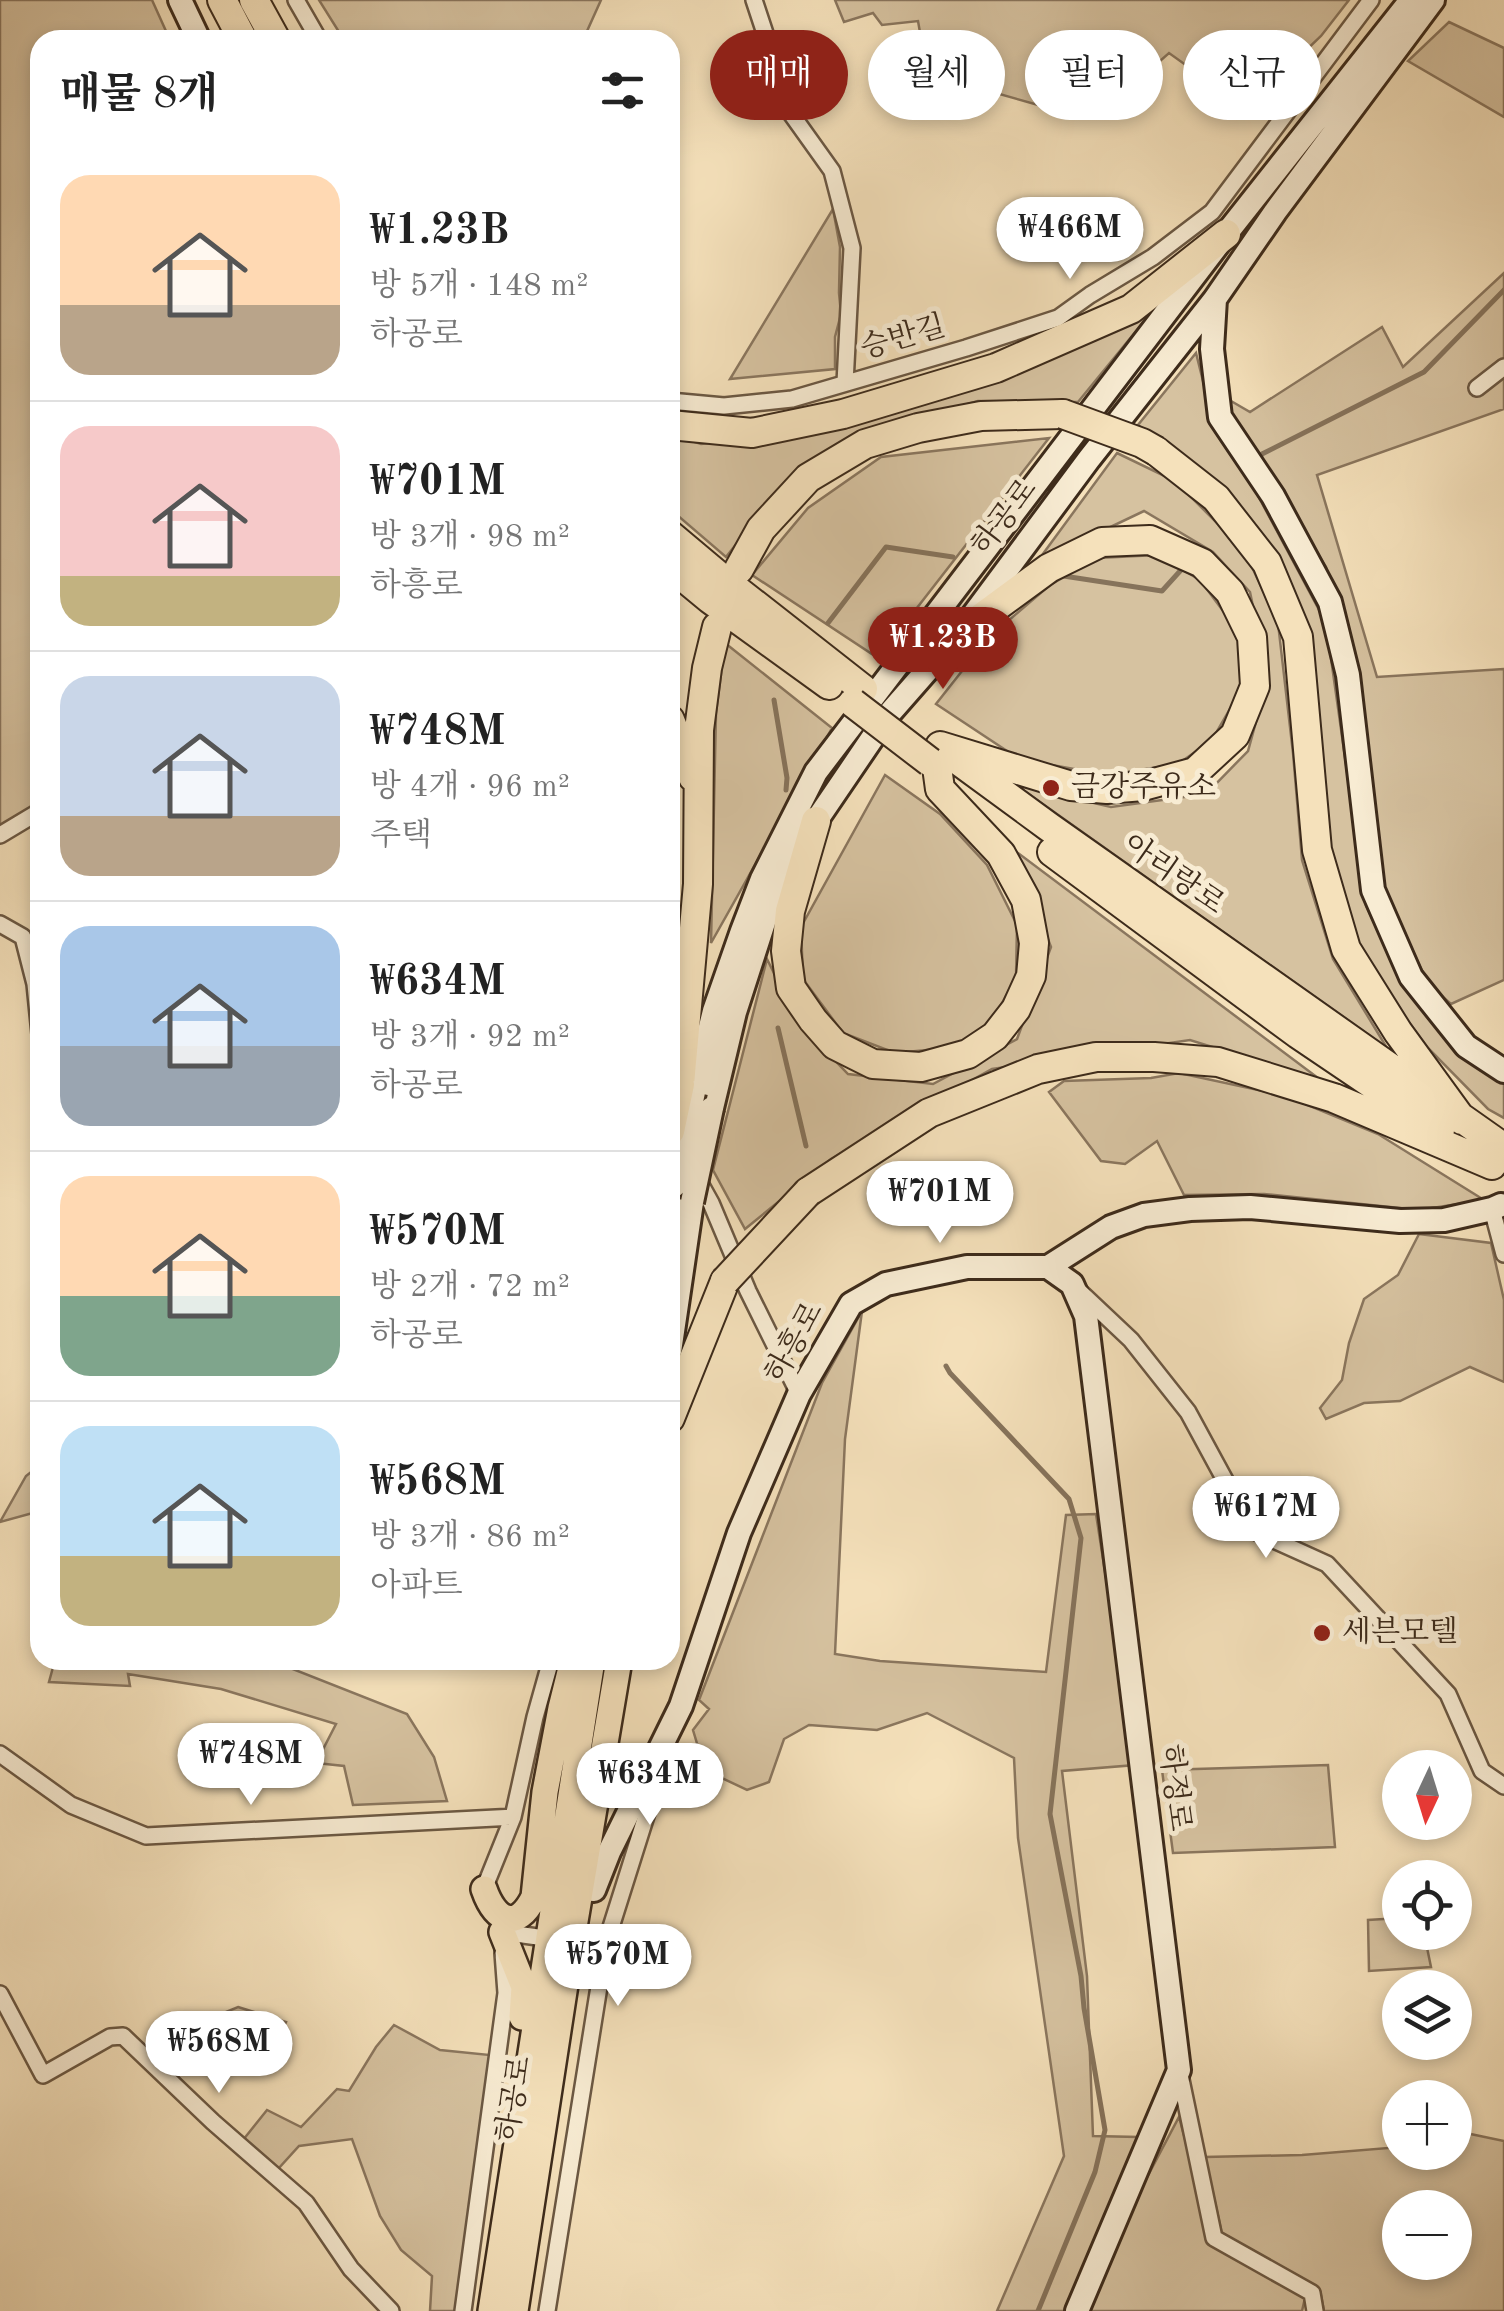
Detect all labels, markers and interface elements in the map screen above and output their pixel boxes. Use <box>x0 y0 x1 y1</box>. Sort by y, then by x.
chip: 매매 <box>710 30 848 120</box>
chip: 월세 <box>868 30 1005 120</box>
chip: 필터 <box>1025 30 1163 120</box>
chip: 신규 <box>1183 30 1321 120</box>
icon: filters <box>595 63 650 118</box>
text: 매물 8개 <box>60 75 218 117</box>
pin: ₩466M <box>1000 197 1140 282</box>
text: ₩1.23B <box>370 211 509 253</box>
text: ₩466M <box>1018 213 1122 245</box>
icon: home <box>140 215 260 335</box>
text: 방 5개 · 148 m² <box>370 271 588 303</box>
street label: 승반길 <box>857 310 949 364</box>
text: 하공로 <box>370 320 463 352</box>
text: ₩701M <box>370 462 505 504</box>
icon: home <box>140 466 260 586</box>
street label: 하공로 <box>965 473 1043 562</box>
text: 방 3개 · 98 m² <box>370 522 570 554</box>
text: 하흥로 <box>370 571 463 603</box>
pin: ₩1.23B <box>862 607 1024 692</box>
text: ₩1.23B <box>890 623 996 655</box>
text: ₩748M <box>370 712 505 754</box>
icon: home <box>140 716 260 836</box>
place label: 금강주유소 <box>1071 771 1216 803</box>
text: 방 4개 · 96 m² <box>370 772 570 804</box>
marker: 금강주유소 <box>1040 777 1062 799</box>
text: 주택 <box>370 821 432 853</box>
street label: 아리랑로 <box>1117 828 1230 921</box>
text: ₩634M <box>370 962 505 1004</box>
icon: home <box>140 966 260 1086</box>
text: 방 3개 · 92 m² <box>370 1022 570 1054</box>
text: 하공로 <box>370 1071 463 1103</box>
pin: ₩701M <box>870 1161 1010 1246</box>
text: ₩701M <box>888 1177 992 1209</box>
text: ₩570M <box>370 1212 505 1254</box>
icon: home <box>140 1216 260 1336</box>
text: 방 2개 · 72 m² <box>370 1272 570 1304</box>
street label: 하흥로 <box>758 1296 829 1388</box>
text: 하공로 <box>370 1321 463 1353</box>
text: ₩568M <box>370 1462 505 1504</box>
icon: home <box>140 1466 260 1586</box>
pin: ₩617M <box>1196 1476 1336 1561</box>
text: ₩617M <box>1214 1492 1318 1524</box>
text: 방 3개 · 86 m² <box>370 1522 570 1554</box>
text: 아파트 <box>370 1571 463 1603</box>
place label: 세븐모텔 <box>1342 1615 1458 1648</box>
marker: 세븐모텔 <box>1311 1622 1333 1644</box>
pin: ₩748M <box>181 1723 321 1808</box>
text: ₩748M <box>199 1739 303 1771</box>
pin: ₩634M <box>580 1743 720 1828</box>
street label: 하정로 <box>1154 1743 1196 1833</box>
north arrow <box>1382 1750 1472 1840</box>
map controls <box>1382 1750 1472 2280</box>
text: ₩634M <box>598 1759 702 1791</box>
button: locate <box>1382 1860 1472 1950</box>
pin: ₩570M <box>548 1924 688 2009</box>
text: ₩570M <box>566 1940 670 1972</box>
button: layers <box>1382 1970 1472 2060</box>
pin: ₩568M <box>149 2011 289 2096</box>
text: ₩568M <box>167 2027 271 2059</box>
street label: 하공로 <box>491 2053 537 2144</box>
button: + <box>1382 2080 1472 2170</box>
button: − <box>1382 2190 1472 2280</box>

